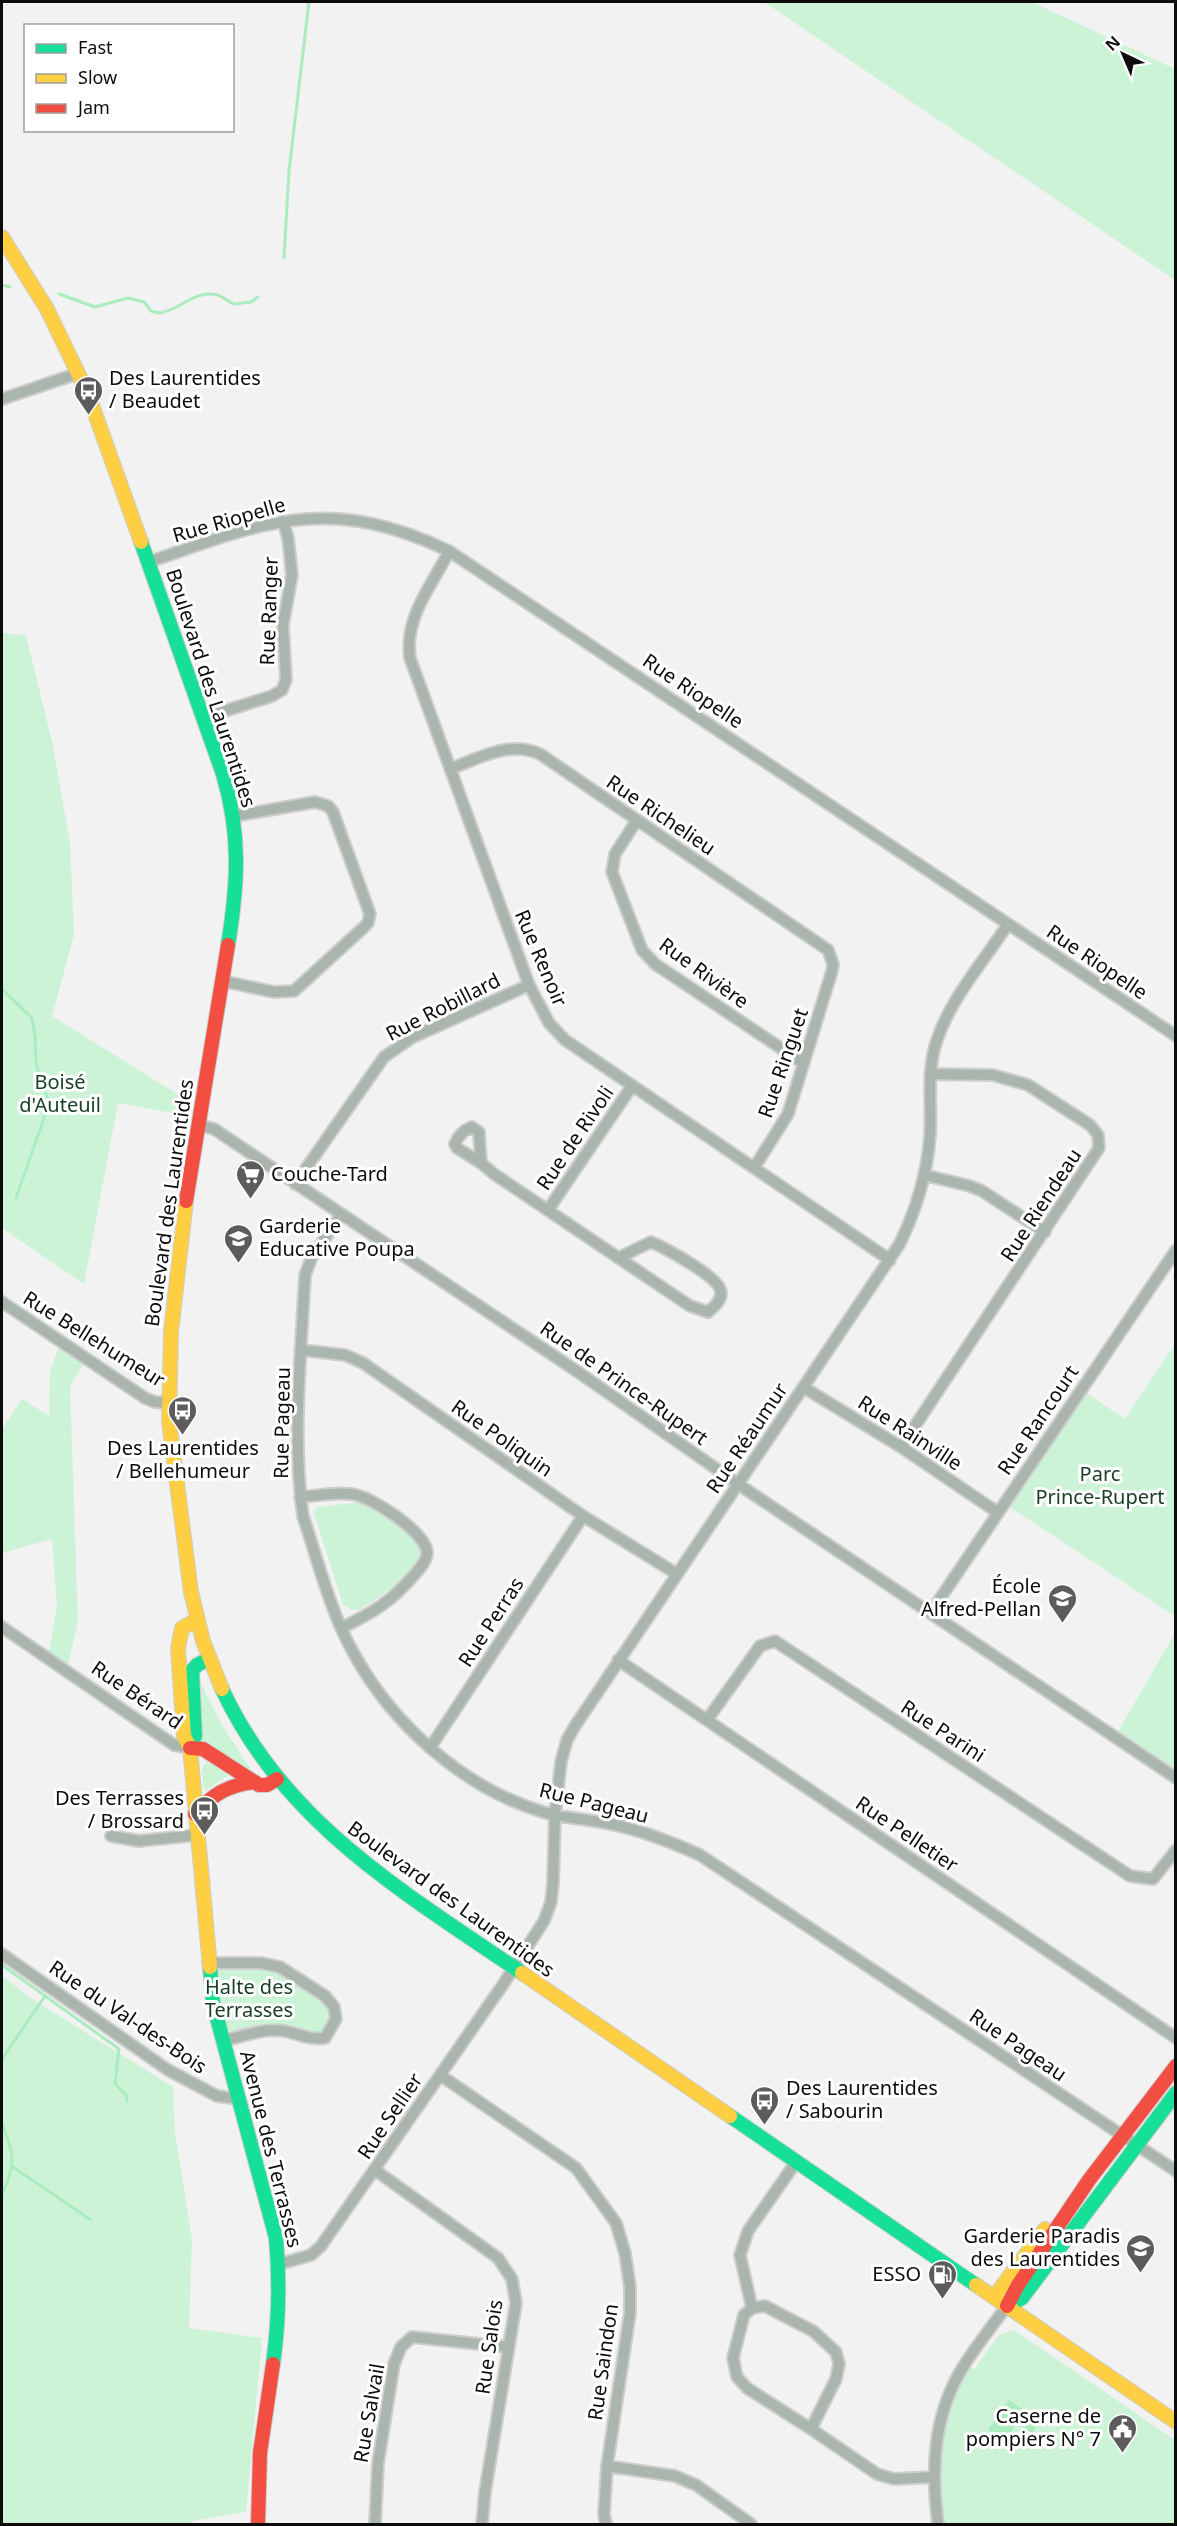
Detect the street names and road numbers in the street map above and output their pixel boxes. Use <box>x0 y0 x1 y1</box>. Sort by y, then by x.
street label: Rue Riopelle <box>169 491 288 549</box>
street label: Rue Ranger <box>253 556 284 666</box>
street label: Boulevard des Laurentides <box>160 565 263 811</box>
street label: Rue Riopelle <box>638 647 749 734</box>
street label: Rue Richelieu <box>601 768 721 861</box>
street label: Rue Renoir <box>509 905 574 1010</box>
street label: Rue Riopelle <box>1042 918 1153 1005</box>
street label: Rue Rivière <box>654 931 755 1014</box>
street label: Rue Robillard <box>381 966 505 1047</box>
street label: Rue Ringuet <box>751 1004 814 1121</box>
street label: Boulevard des Laurentides <box>138 1077 199 1328</box>
street label: Rue de Rivoli <box>530 1080 619 1195</box>
street label: Rue Riendeau <box>994 1143 1087 1266</box>
street label: Rue Bellehumeur <box>18 1284 170 1393</box>
street label: Rue de Prince-Rupert <box>535 1314 714 1451</box>
street label: Rue Rancourt <box>991 1360 1084 1480</box>
street label: Rue Pageau <box>267 1367 296 1479</box>
street label: Rue Réaumur <box>700 1377 794 1498</box>
street label: Rue Rainville <box>853 1389 968 1476</box>
street label: Rue Poliquin <box>446 1393 558 1482</box>
street label: Rue Perras <box>452 1572 530 1672</box>
street label: Rue Bérard <box>86 1654 188 1735</box>
street label: Rue Parini <box>896 1693 991 1768</box>
street label: Rue Pageau <box>537 1776 652 1829</box>
street label: Rue Pelletier <box>851 1789 964 1878</box>
street label: Boulevard des Laurentides <box>342 1814 560 1983</box>
street label: Rue du Val-des-Bois <box>44 1954 213 2080</box>
street label: Rue Pageau <box>964 2002 1072 2087</box>
street label: Avenue des Terrasses <box>234 2048 309 2250</box>
street label: Rue Sellier <box>351 2067 428 2164</box>
street label: Rue Salois <box>468 2298 509 2396</box>
street label: Rue Saindon <box>581 2302 624 2422</box>
street label: Rue Salvail <box>347 2361 391 2465</box>

